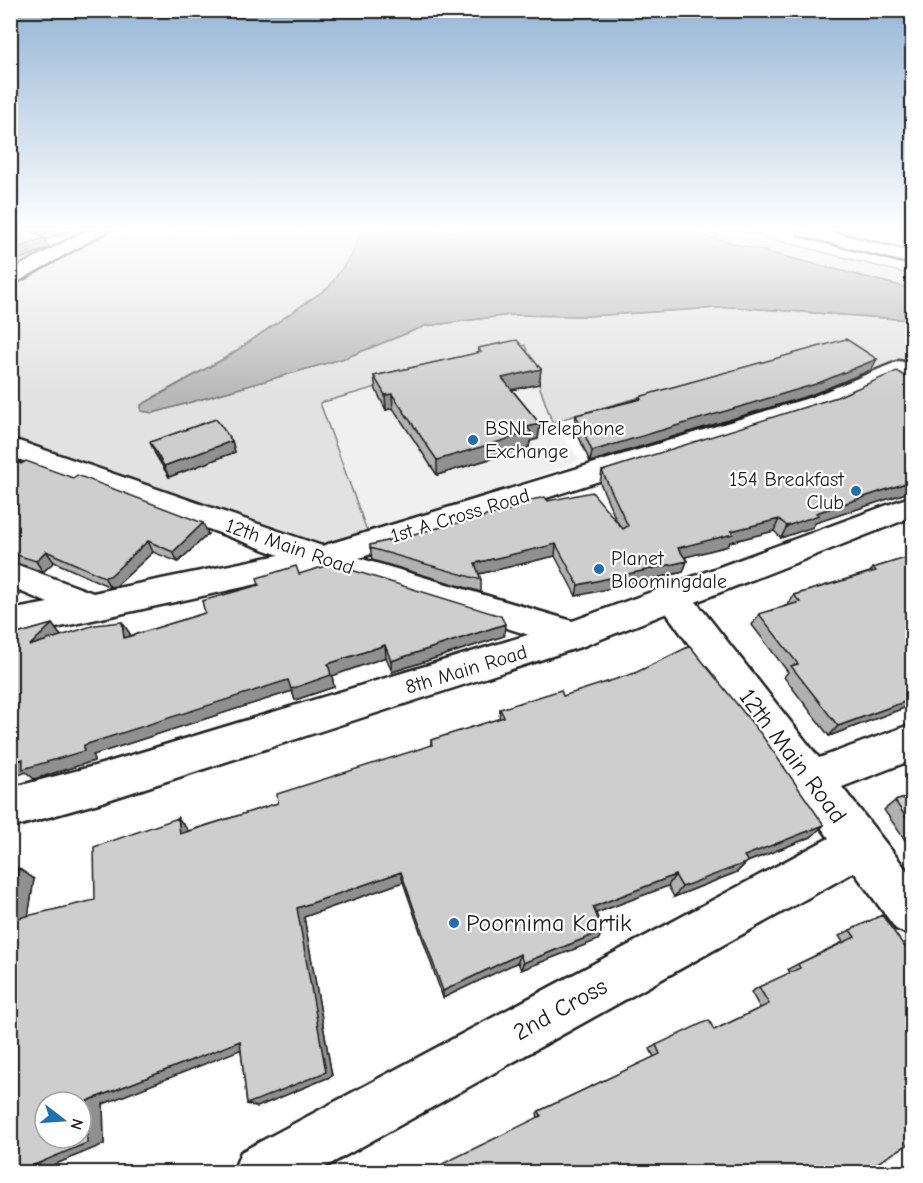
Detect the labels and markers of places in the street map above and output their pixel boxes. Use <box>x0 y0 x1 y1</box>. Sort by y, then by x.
place label: BSNL Telephone Exchange <box>485 417 625 463</box>
marker: BSNL Telephone Exchange <box>466 433 480 447</box>
place label: 154 Breakfast Club <box>729 468 845 514</box>
marker: 154 Breakfast Club <box>849 484 863 498</box>
place label: Planet Bloomingdale <box>611 547 727 593</box>
marker: Planet Bloomingdale <box>592 562 606 576</box>
place label: Poornima Kartik <box>466 909 632 937</box>
marker: Poornima Kartik <box>447 916 461 930</box>

